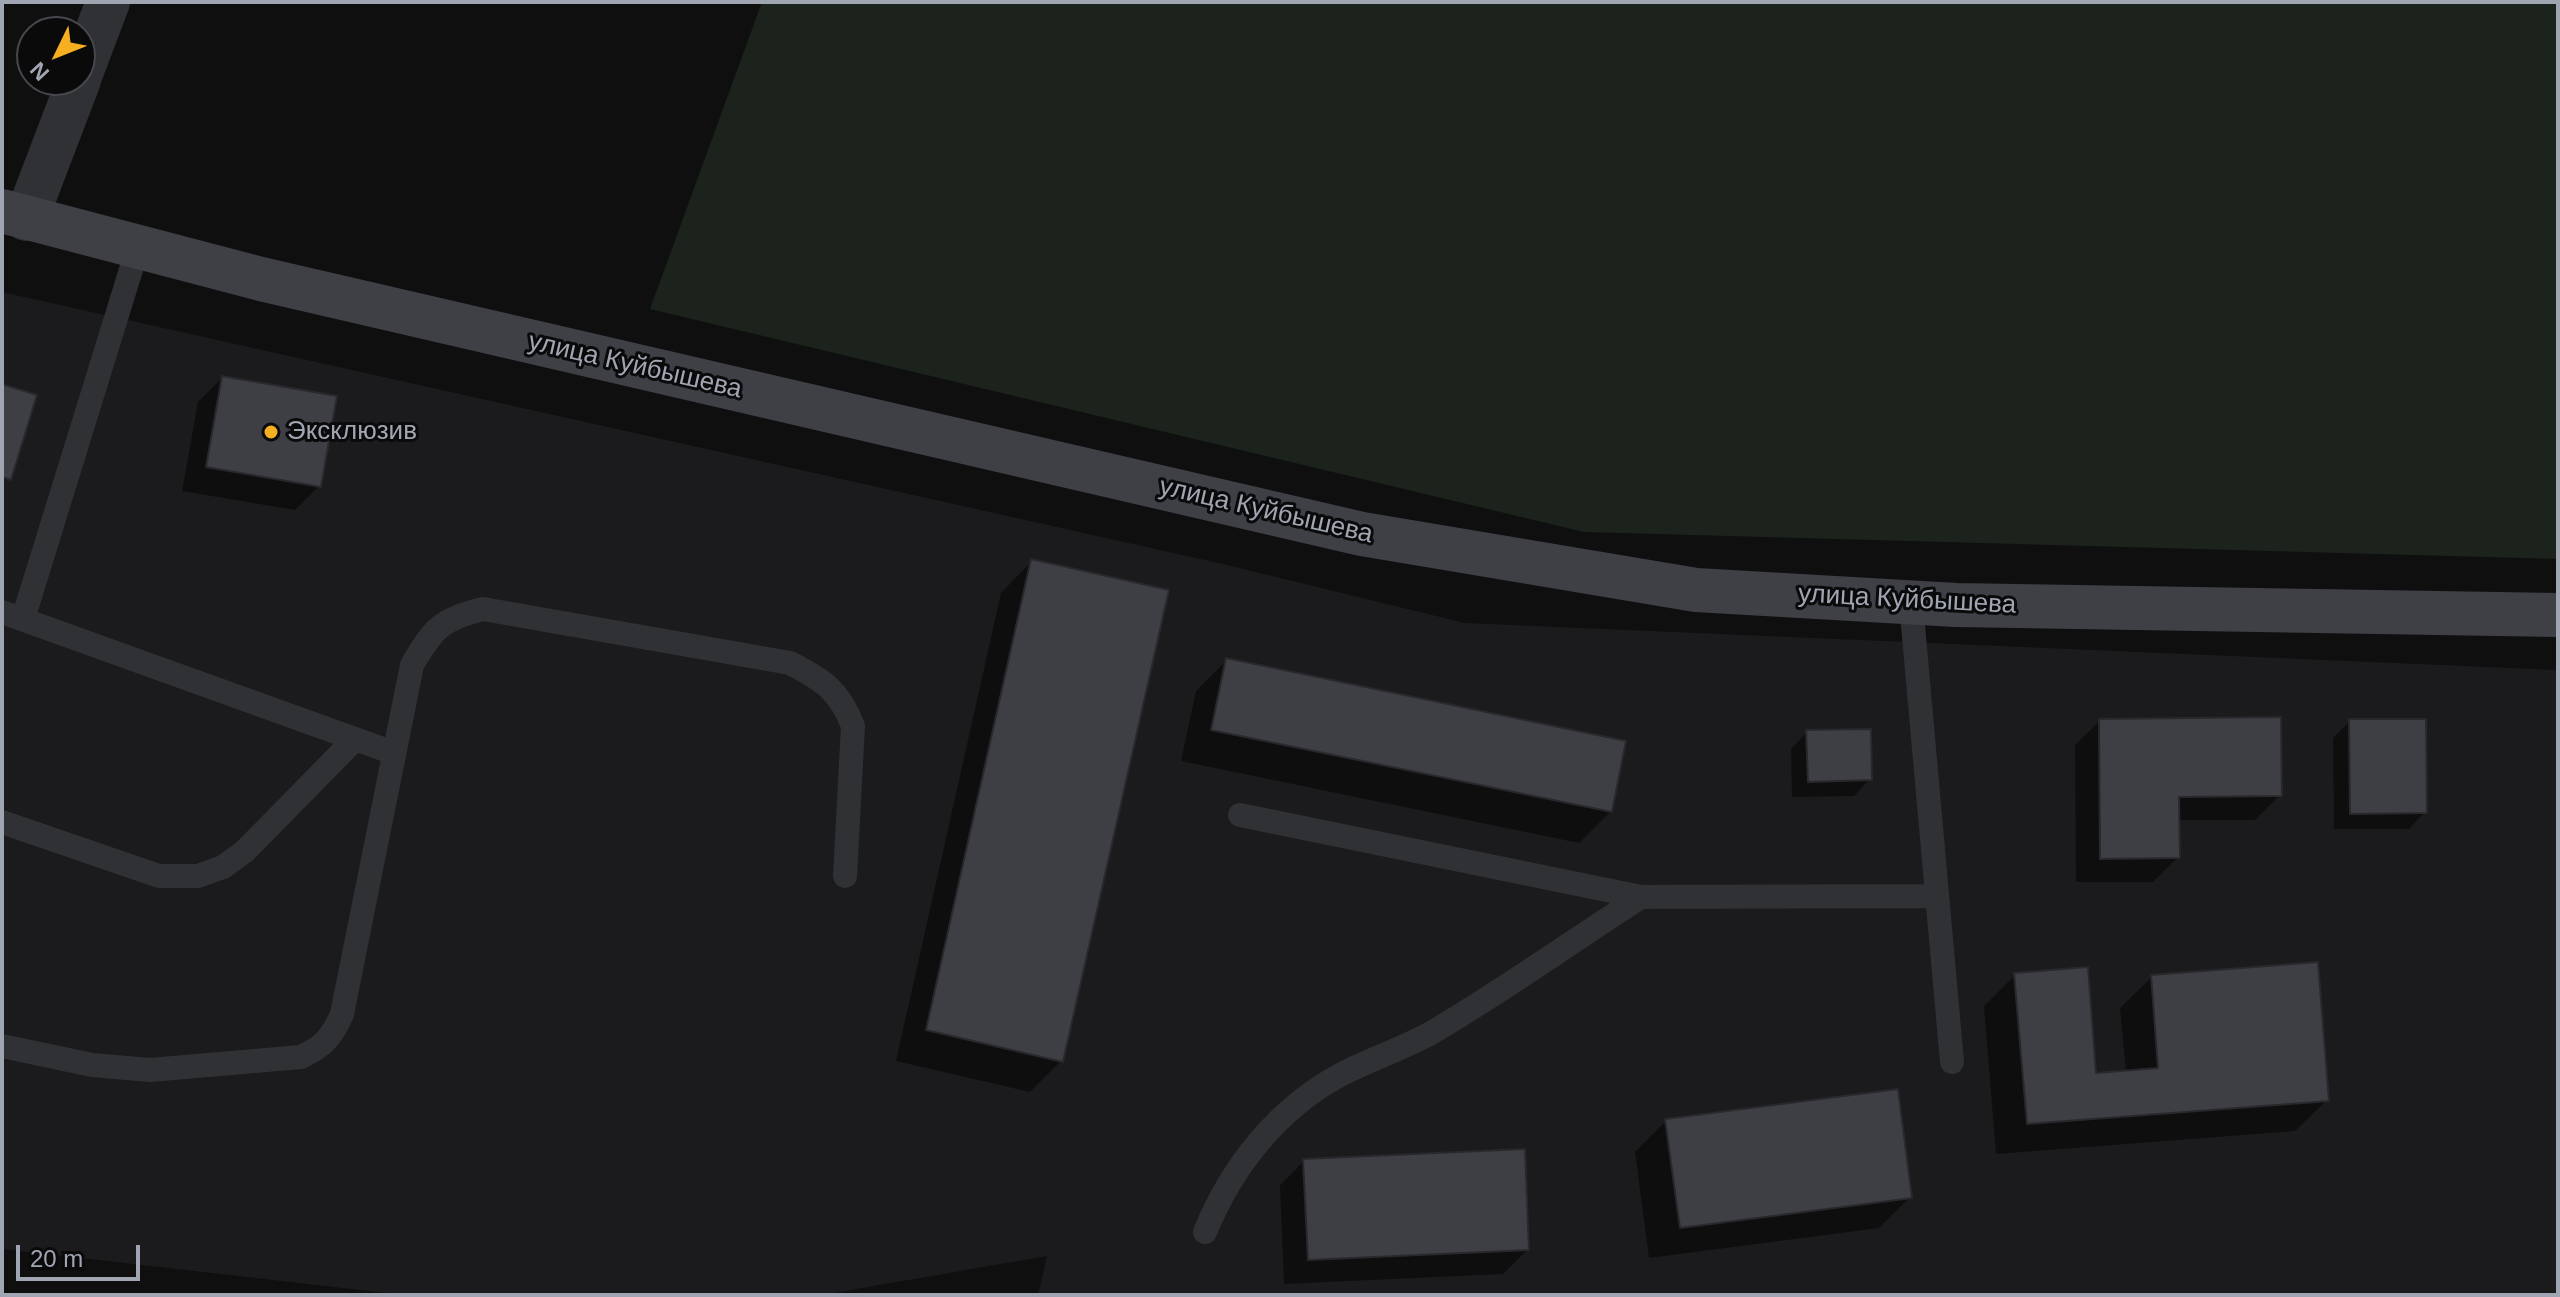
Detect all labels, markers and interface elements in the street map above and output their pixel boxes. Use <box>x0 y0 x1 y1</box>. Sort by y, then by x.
north arrow <box>16 16 96 96</box>
text: N <box>25 57 54 86</box>
street label: улица Куйбышева <box>525 326 745 406</box>
place label: Эксклюзив <box>287 416 417 448</box>
marker: Эксклюзив <box>262 423 280 441</box>
street label: улица Куйбышева <box>1156 471 1376 551</box>
street label: улица Куйбышева <box>1797 579 2017 621</box>
scale bar <box>20 1229 144 1279</box>
text: 20 m <box>30 1245 83 1272</box>

